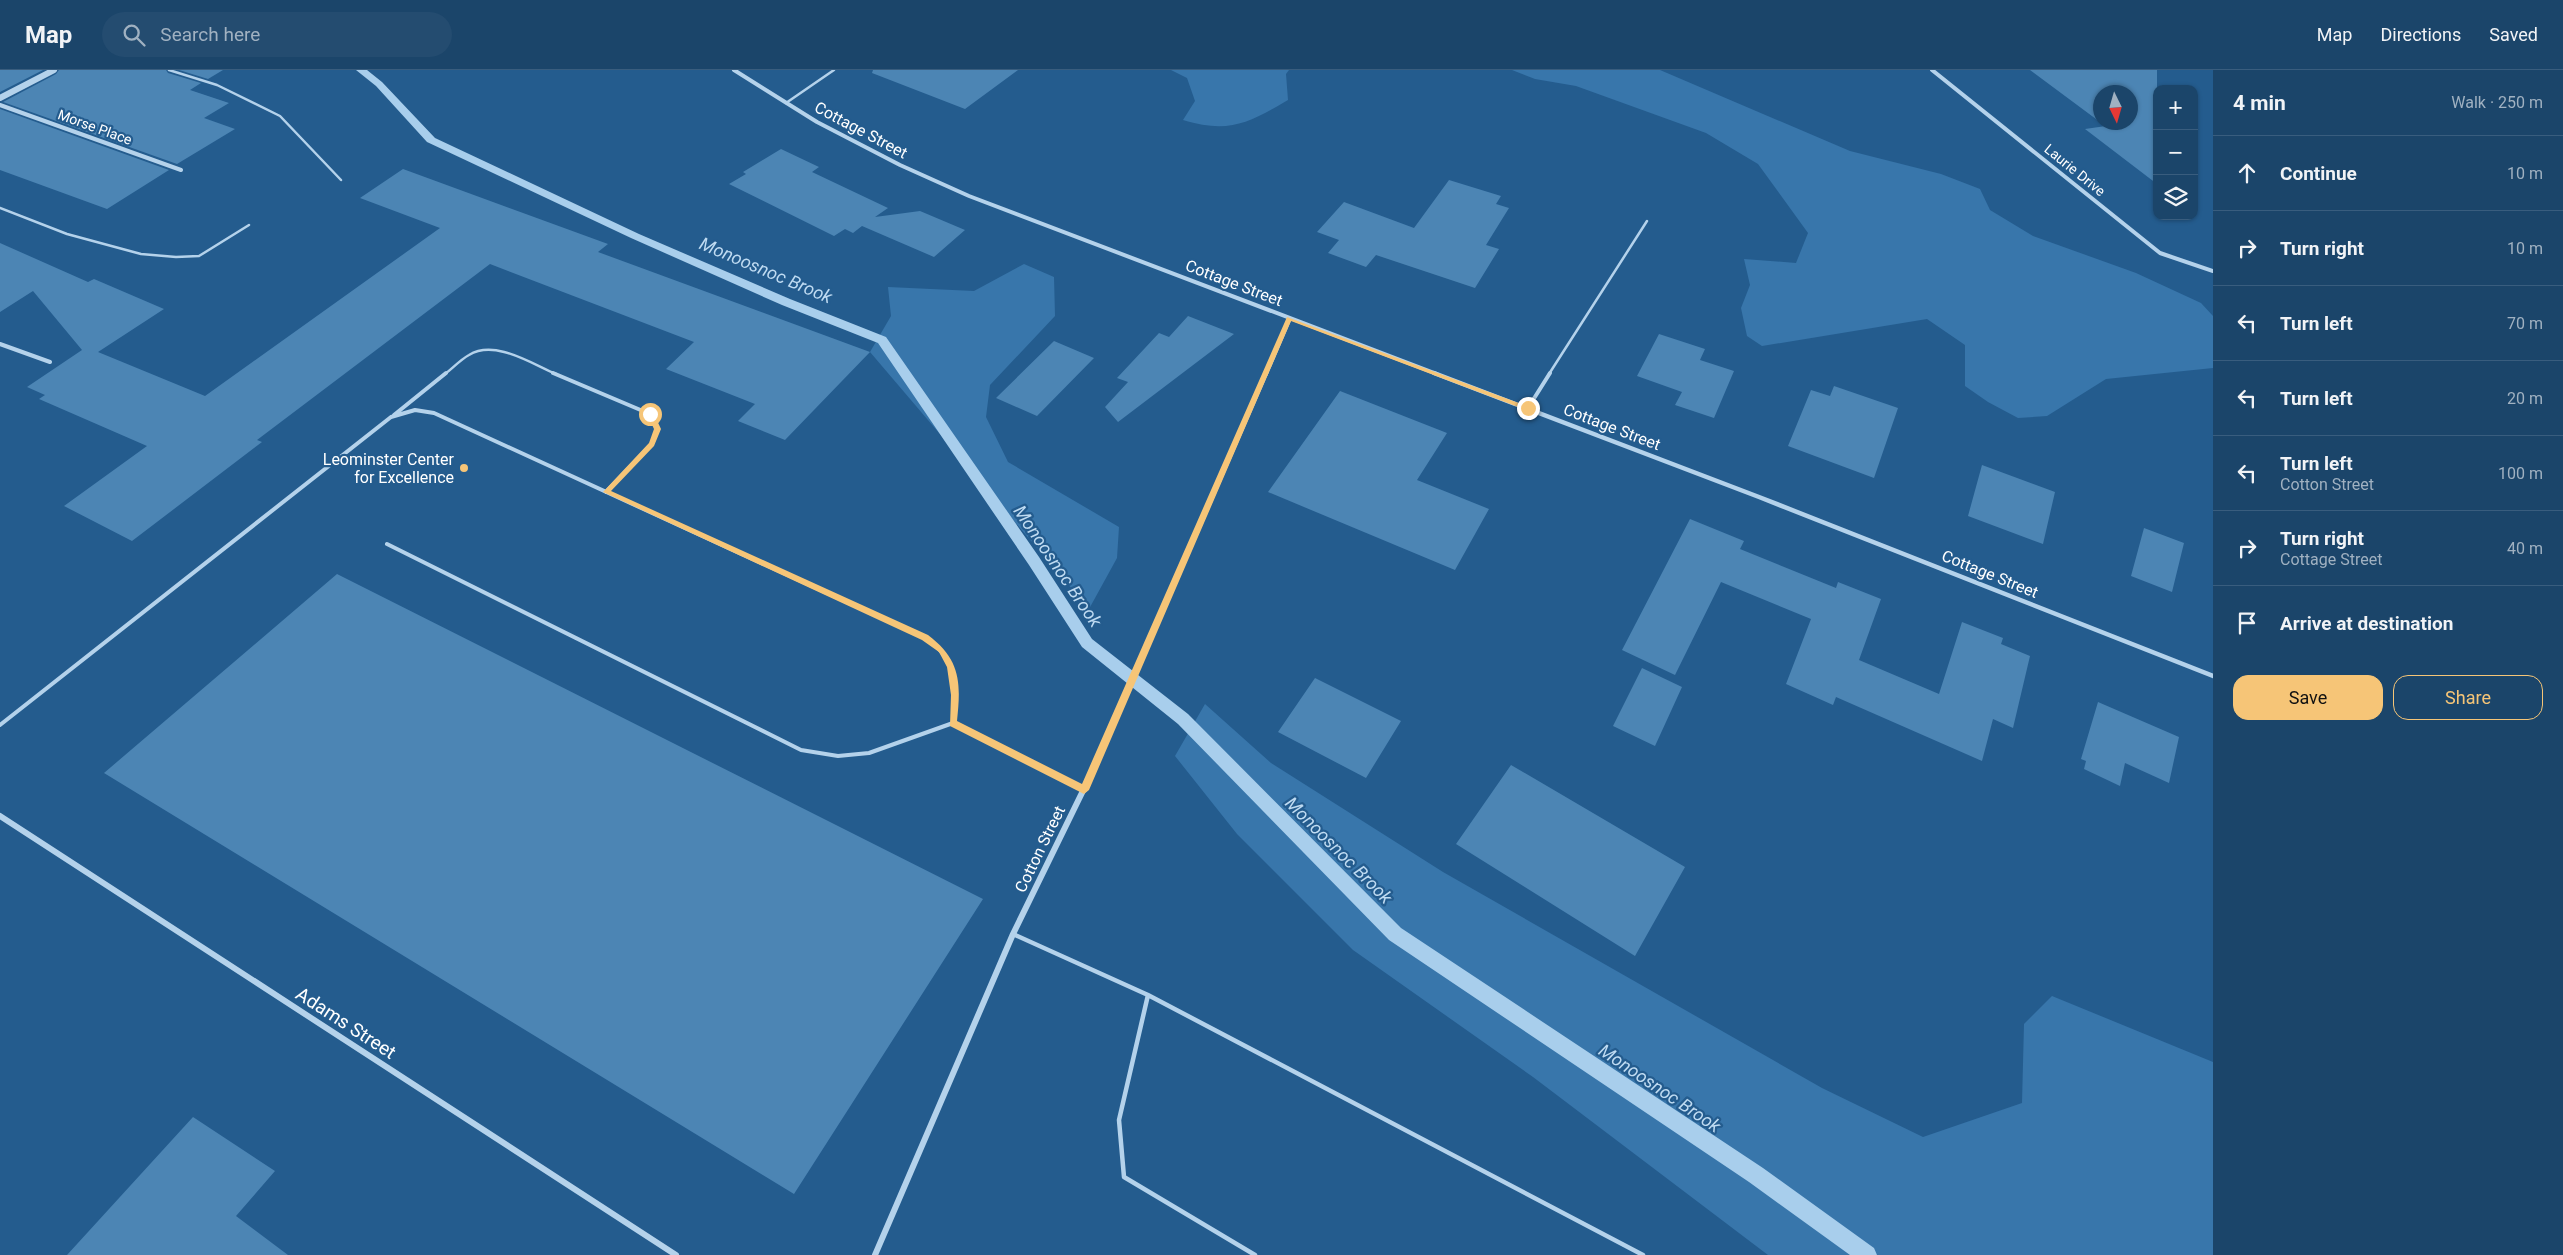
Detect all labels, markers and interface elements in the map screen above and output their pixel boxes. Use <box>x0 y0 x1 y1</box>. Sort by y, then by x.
search box <box>102 12 452 57</box>
text: Map <box>25 21 72 49</box>
icon: search <box>120 21 148 49</box>
text: Search here <box>160 23 260 46</box>
text: Map <box>2317 24 2352 45</box>
text: Directions <box>2380 24 2461 45</box>
text: Saved <box>2489 24 2538 45</box>
north arrow <box>2093 85 2138 130</box>
map controls <box>2153 85 2198 220</box>
button: + <box>2153 85 2198 130</box>
text: 4 min <box>2233 91 2286 115</box>
text: Walk · 250 m <box>2451 93 2543 112</box>
street label: Cottage Street <box>811 98 911 162</box>
street label: Morse Place <box>56 106 134 148</box>
button: − <box>2153 130 2198 175</box>
street label: Laurie Drive <box>2041 141 2109 199</box>
icon: ahead <box>2233 159 2261 187</box>
text: Continue <box>2280 162 2357 185</box>
text: 10 m <box>2507 164 2543 183</box>
button: layers <box>2153 175 2198 220</box>
water label: Monoosnoc Brook <box>696 233 837 308</box>
icon: right <box>2233 234 2261 262</box>
text: Turn right <box>2280 237 2364 260</box>
text: 10 m <box>2507 239 2543 258</box>
street label: Cottage Street <box>1183 256 1285 310</box>
icon: left <box>2233 309 2261 337</box>
text: Turn left <box>2280 312 2353 335</box>
text: 70 m <box>2507 314 2543 333</box>
icon: left <box>2233 384 2261 412</box>
text: Turn left <box>2280 387 2353 410</box>
text: 20 m <box>2507 389 2543 408</box>
route end <box>1517 397 1540 420</box>
street label: Cottage Street <box>1561 400 1663 454</box>
route start <box>639 403 662 426</box>
place label: Leominster Center for Excellence <box>323 450 455 487</box>
text: Turn left <box>2280 452 2353 475</box>
icon: left <box>2233 459 2261 487</box>
marker: Leominster Center for Excellence <box>458 462 470 474</box>
text: 100 m <box>2498 464 2543 483</box>
text: Cotton Street <box>2280 475 2374 494</box>
water label: Monoosnoc Brook <box>1010 501 1107 632</box>
text: Turn right <box>2280 527 2364 550</box>
icon: right <box>2233 534 2261 562</box>
text: 40 m <box>2507 539 2543 558</box>
street label: Cottage Street <box>1939 546 2041 602</box>
text: Cottage Street <box>2280 550 2382 569</box>
icon: arrive <box>2233 609 2261 637</box>
text: Arrive at destination <box>2280 612 2453 635</box>
button: Save <box>2233 675 2383 720</box>
button: Share <box>2393 675 2543 720</box>
water label: Monoosnoc Brook <box>1281 792 1398 909</box>
street label: Cotton Street <box>1011 803 1069 895</box>
street label: Adams Street <box>292 982 400 1064</box>
water label: Monoosnoc Brook <box>1595 1040 1726 1137</box>

